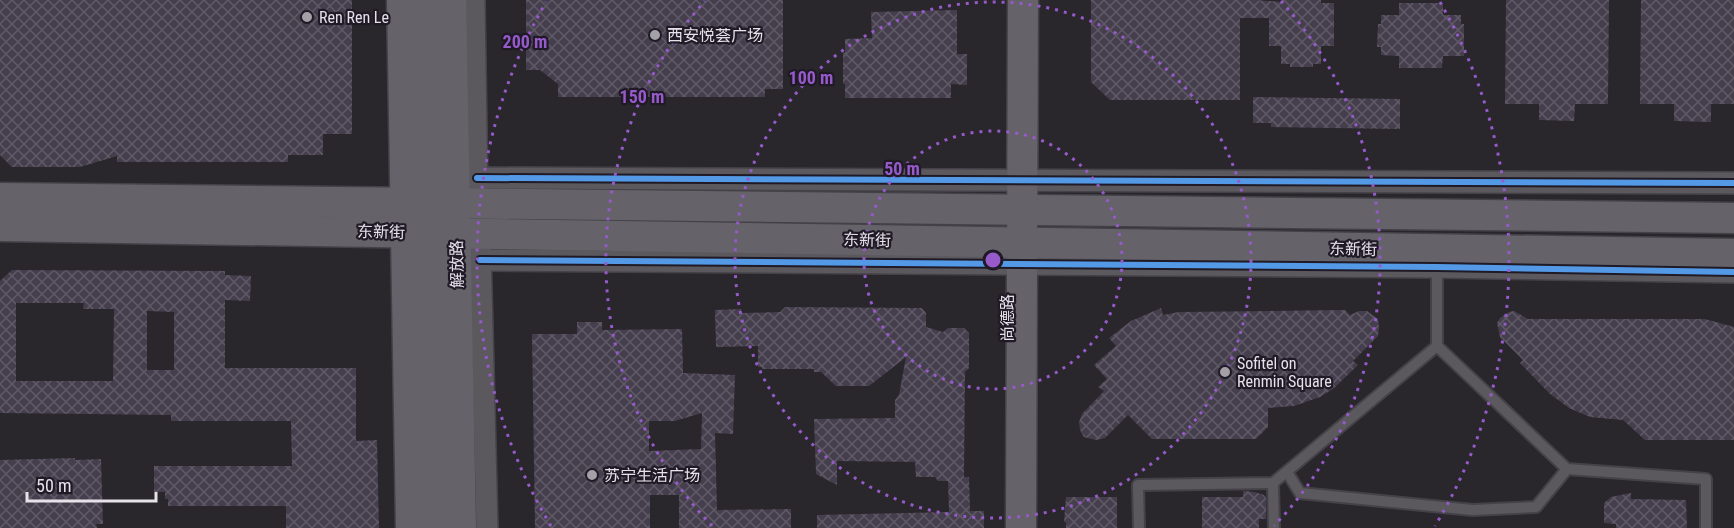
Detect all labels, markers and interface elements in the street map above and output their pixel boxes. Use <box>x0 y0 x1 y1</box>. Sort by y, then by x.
place label: Ren Ren Le <box>319 8 389 27</box>
marker: Ren Ren Le <box>300 10 314 24</box>
place label: 西安悦荟广场 <box>667 26 763 45</box>
marker: 西安悦荟广场 <box>648 28 662 42</box>
text: 200 m <box>503 31 547 52</box>
text: 100 m <box>789 67 833 88</box>
text: 150 m <box>620 86 664 107</box>
text: 50 m <box>884 158 920 179</box>
street label: 东新街 <box>357 222 405 242</box>
street label: 东新街 <box>843 230 891 250</box>
street label: 东新街 <box>1329 239 1377 259</box>
street label: 解放路 <box>447 240 467 288</box>
centre of rings <box>983 250 1003 270</box>
street label: 尚德路 <box>998 294 1017 342</box>
place label: Sofitel on Renmin Square <box>1237 354 1332 391</box>
marker: Sofitel on Renmin Square <box>1218 365 1232 379</box>
scale bar <box>27 465 156 503</box>
place label: 苏宁生活广场 <box>604 466 700 485</box>
marker: 苏宁生活广场 <box>585 468 599 482</box>
text: 50 m <box>36 475 71 496</box>

